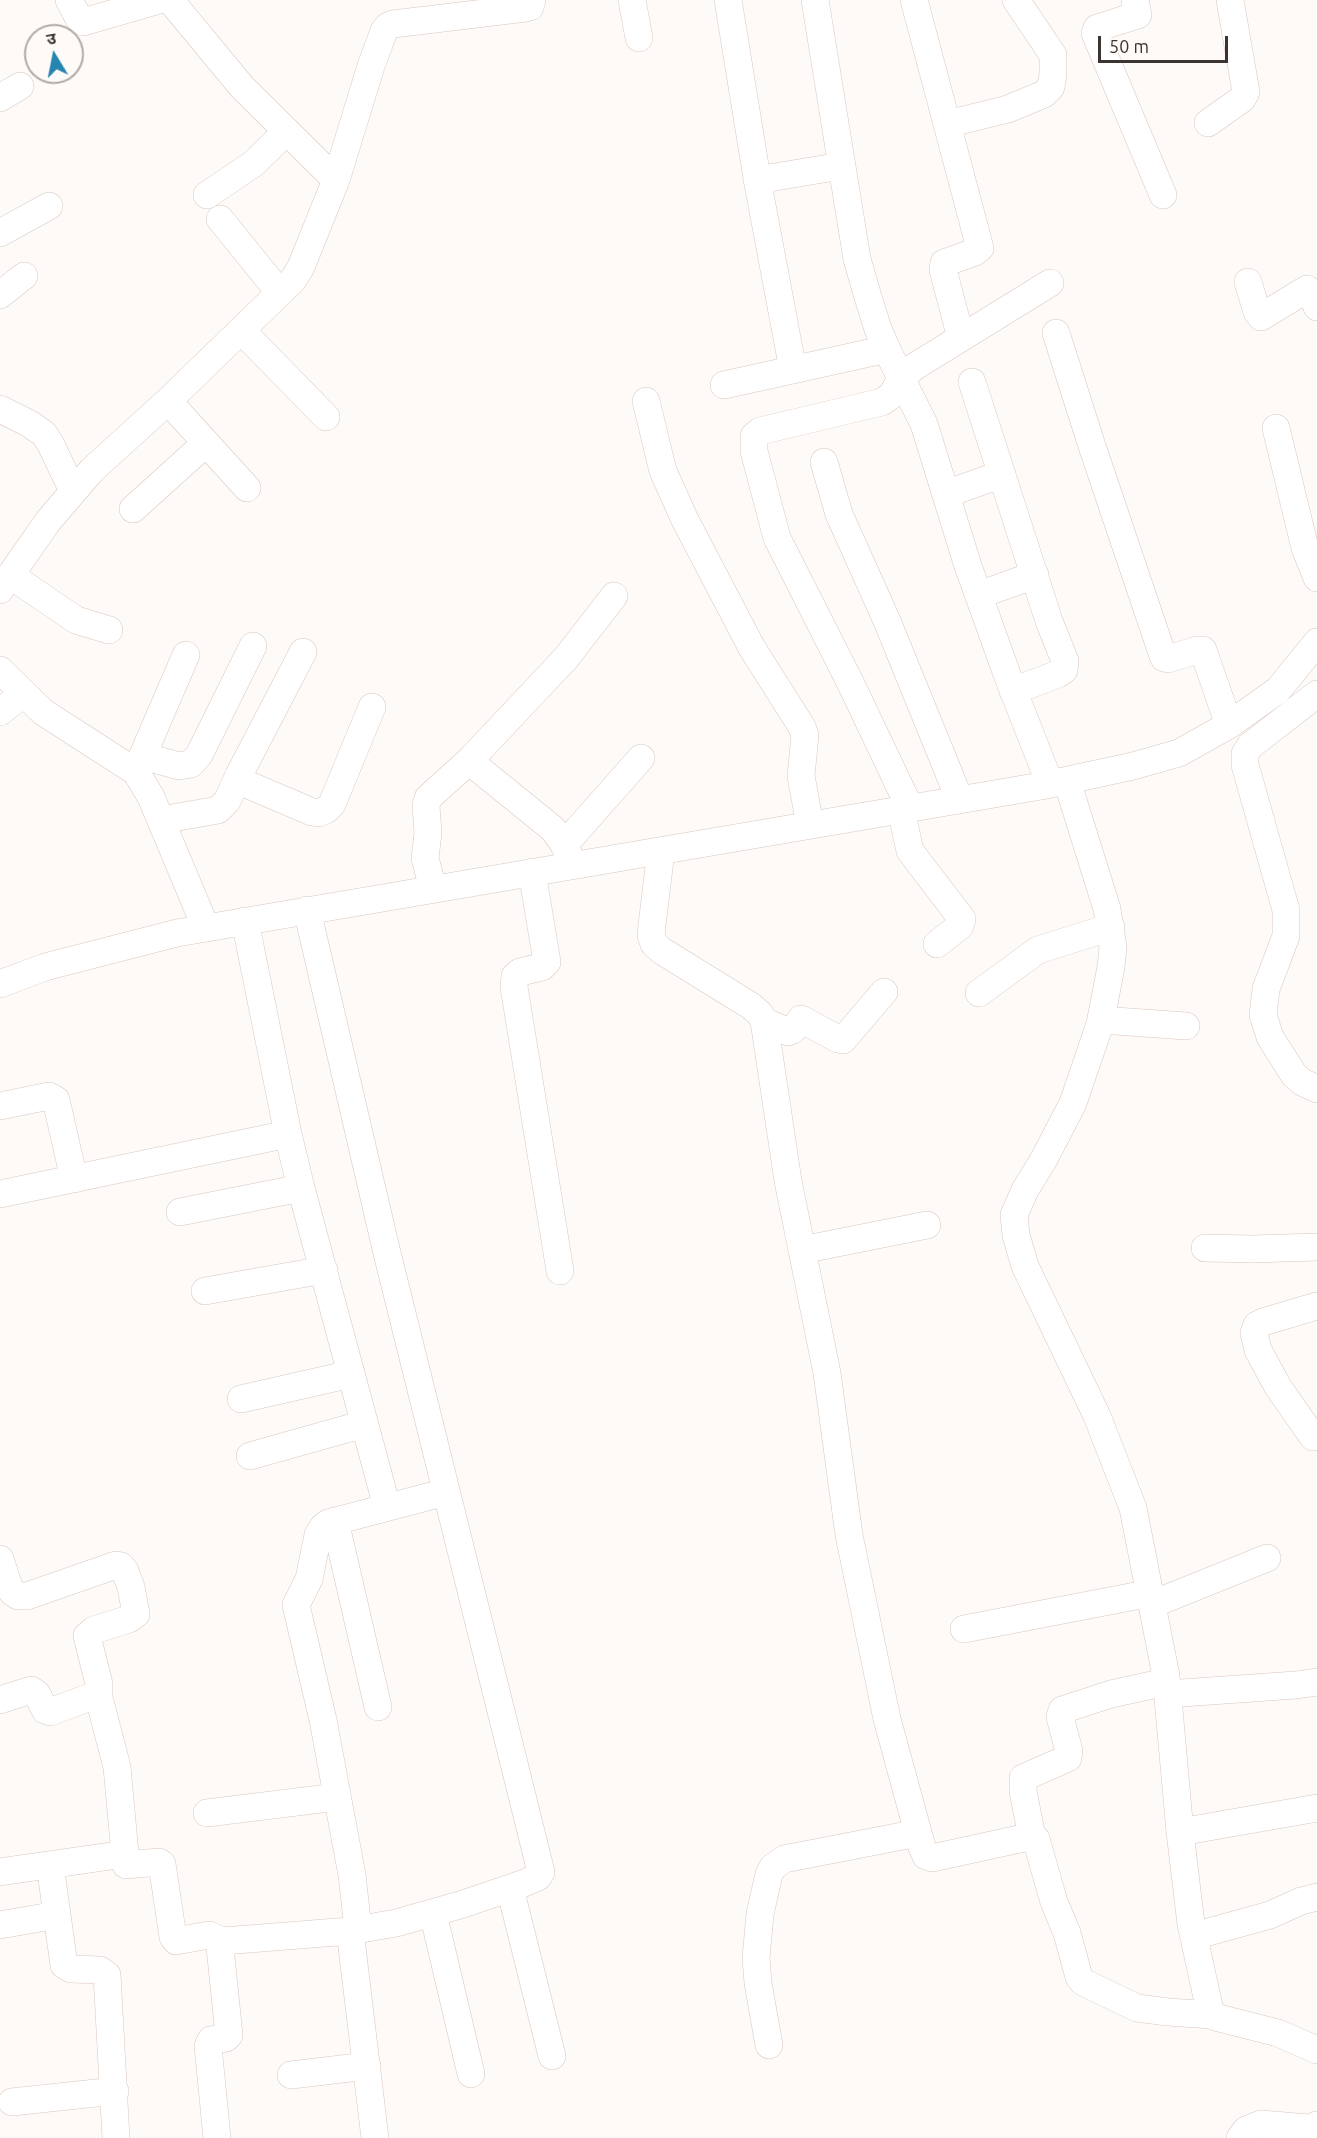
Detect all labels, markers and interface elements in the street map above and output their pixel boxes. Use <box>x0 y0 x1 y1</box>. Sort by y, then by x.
north arrow <box>24 24 84 84</box>
scale bar <box>1101 24 1232 62</box>
text: उ <box>45 29 57 48</box>
text: 50 m <box>1109 36 1149 56</box>

